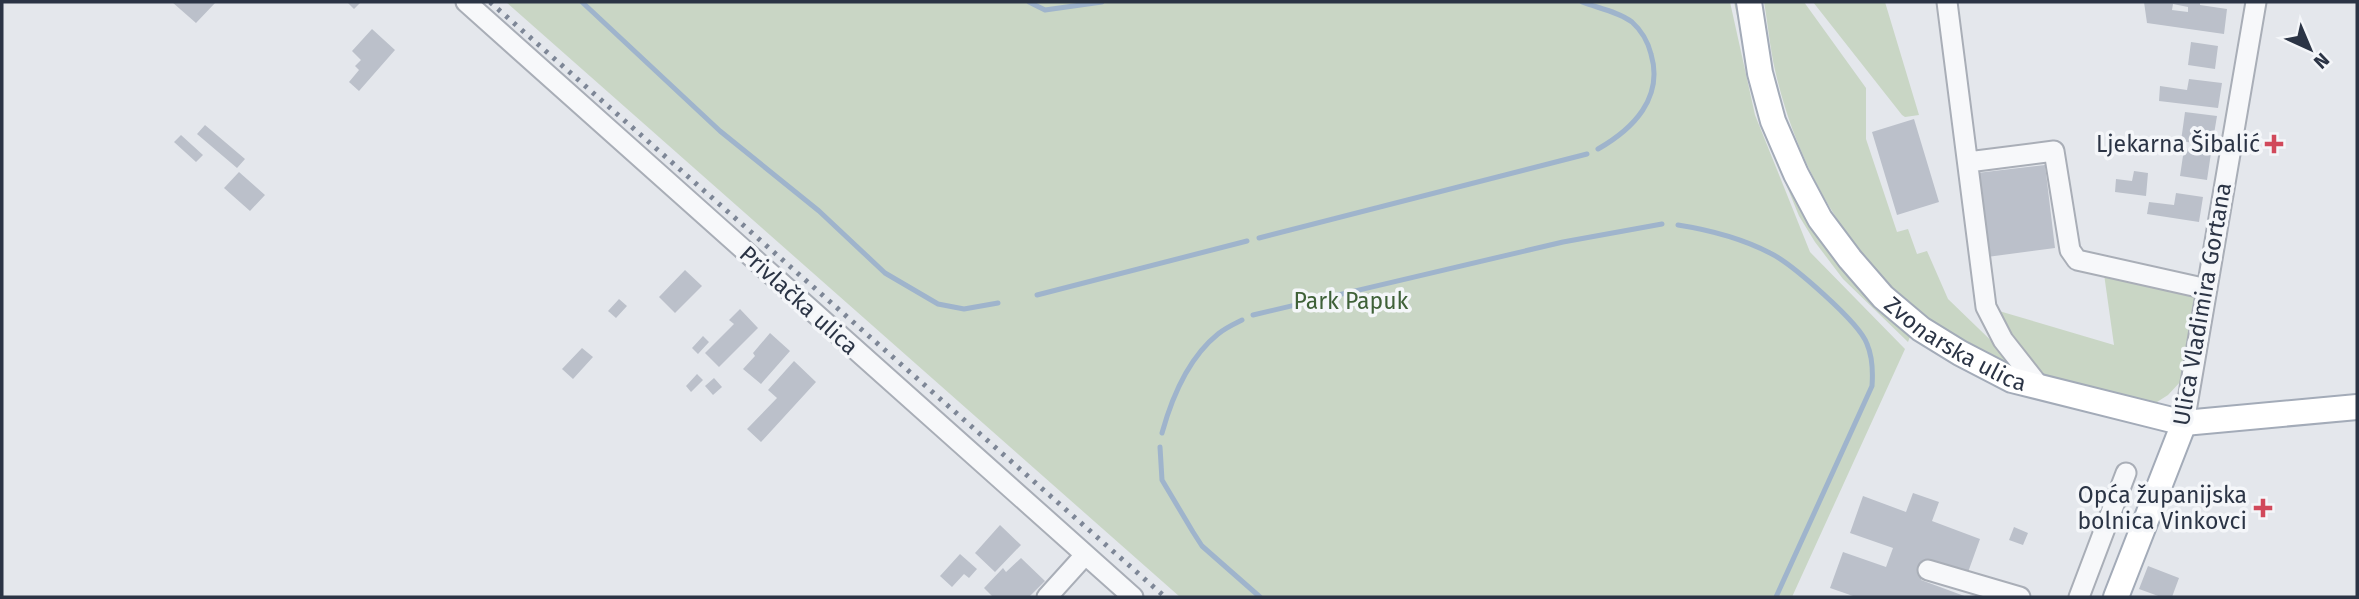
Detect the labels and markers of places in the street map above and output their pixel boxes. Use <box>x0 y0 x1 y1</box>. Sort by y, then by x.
place label: Ljekarna Šibalić <box>2096 129 2260 158</box>
marker: Ljekarna Šibalić <box>2266 136 2282 152</box>
place label: Opća županijska bolnica Vinkovci <box>2077 481 2247 535</box>
marker: Opća županijska bolnica Vinkovci <box>2253 498 2273 518</box>

